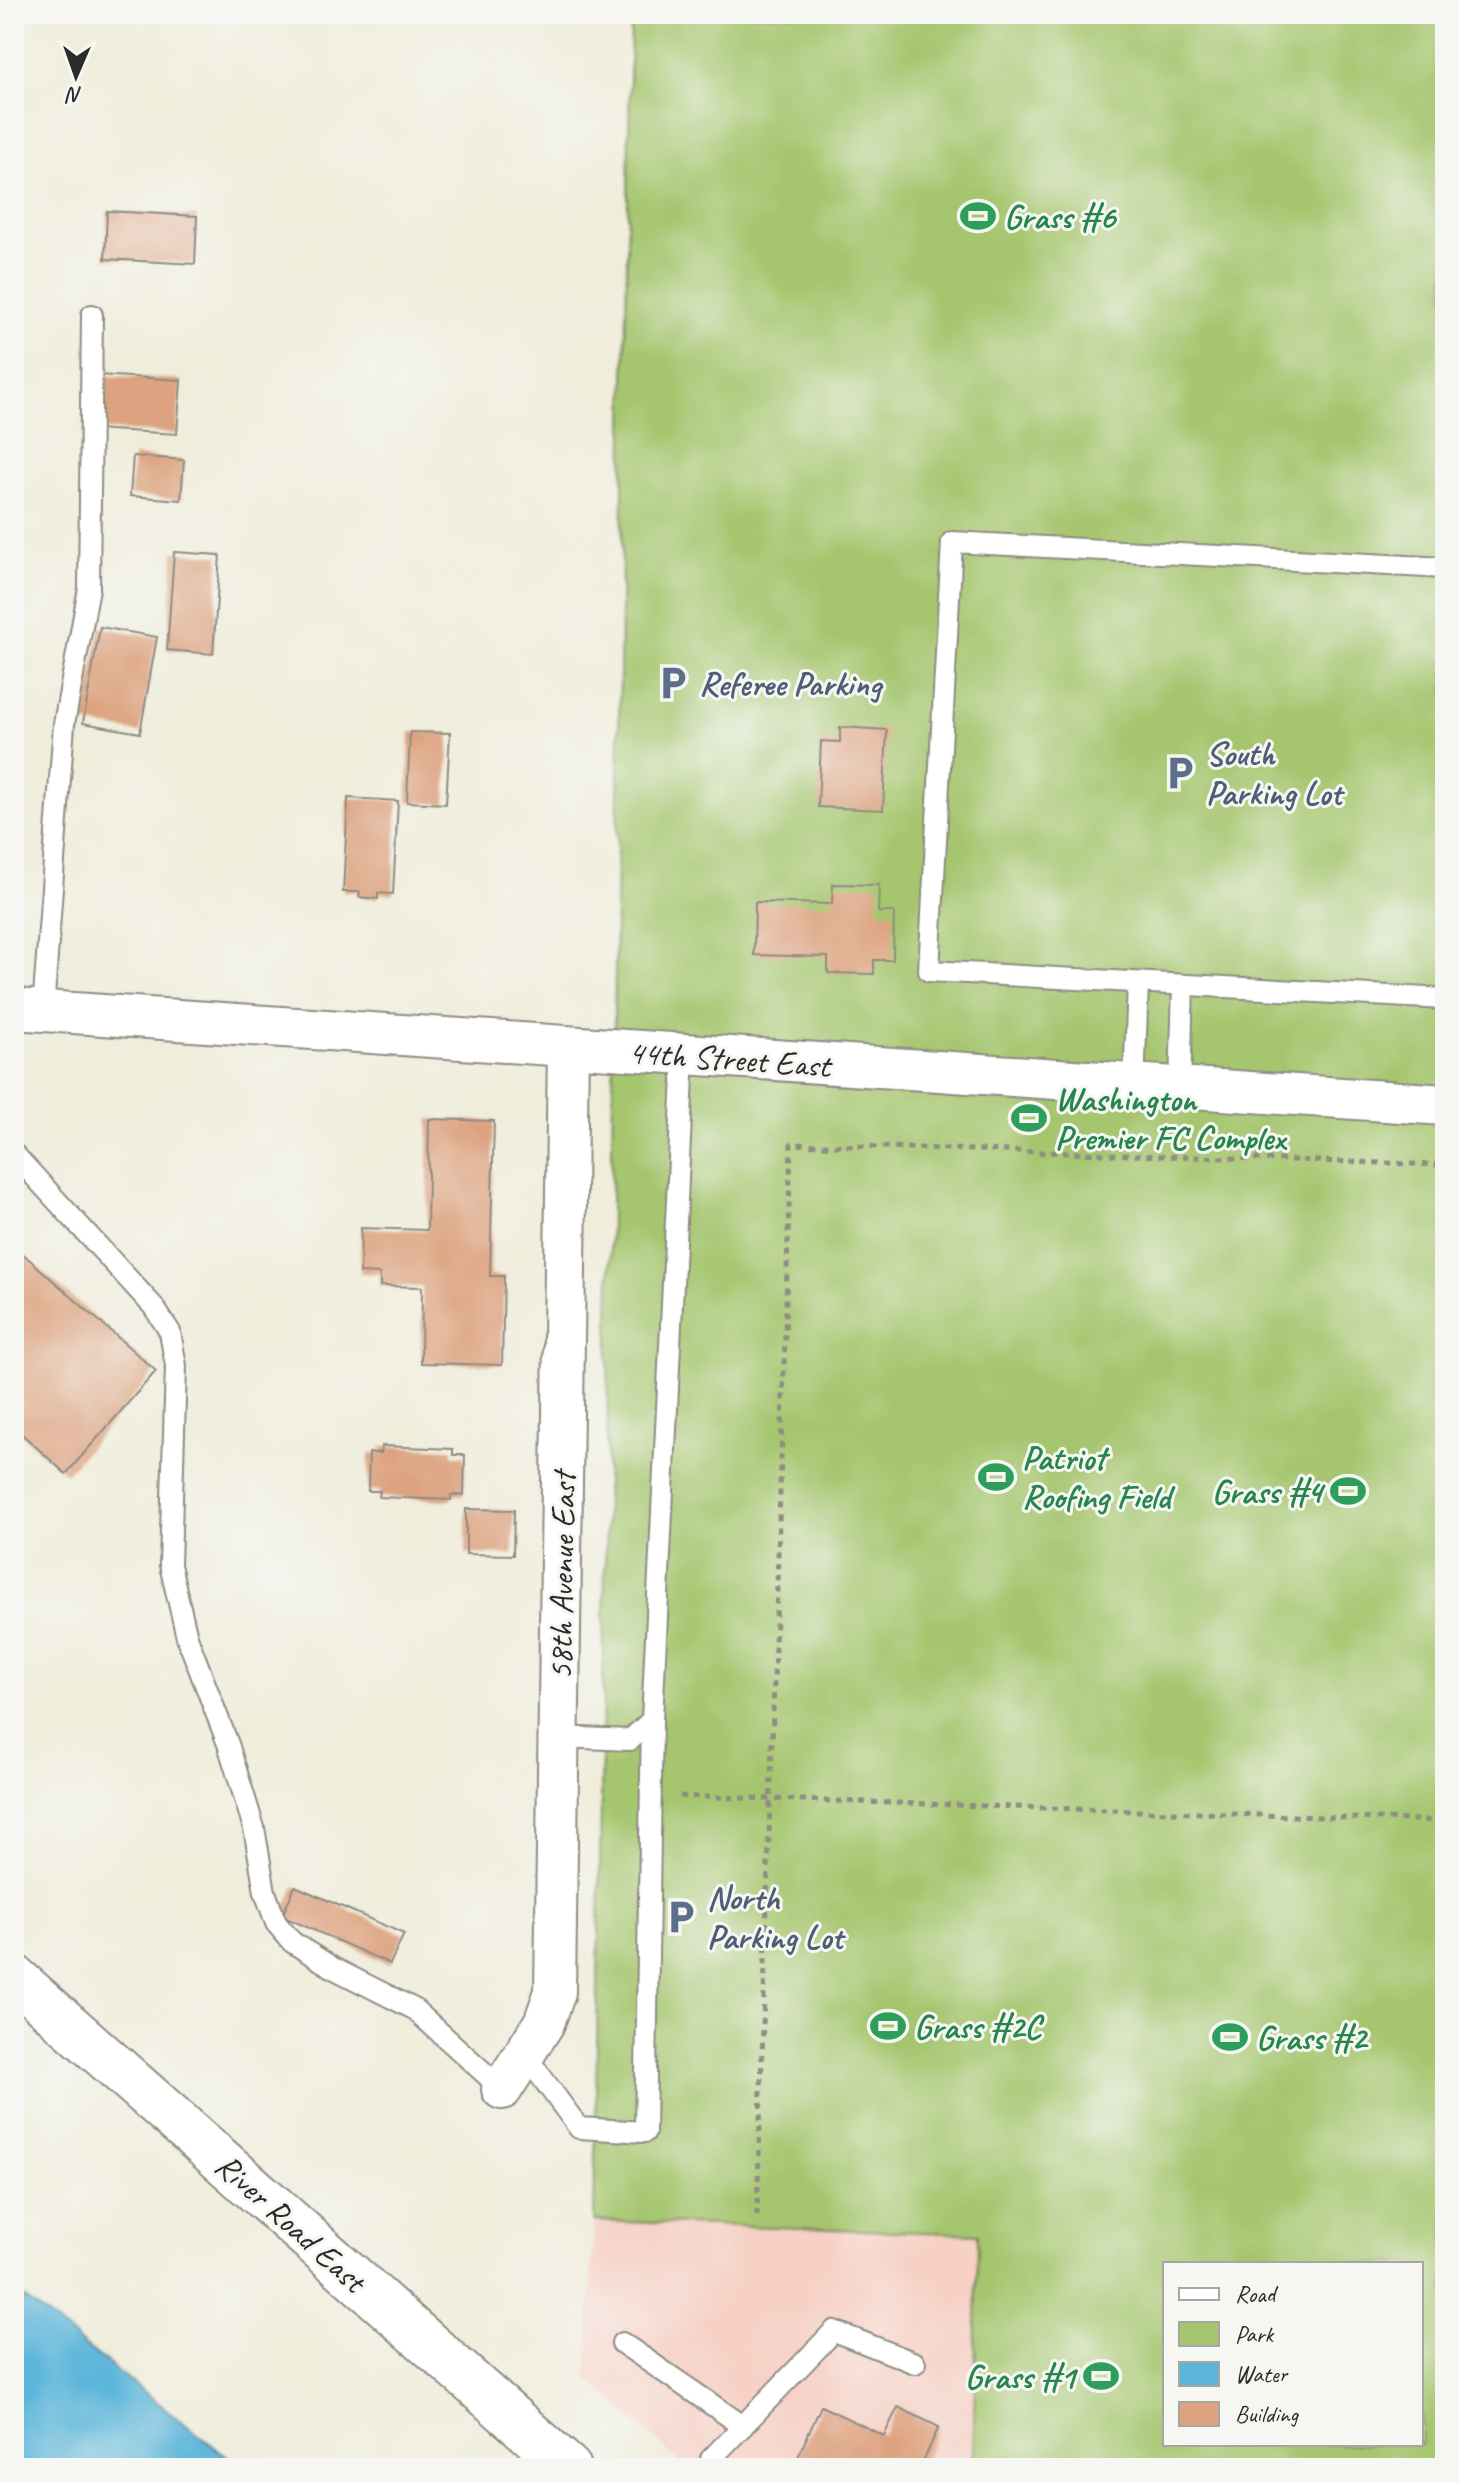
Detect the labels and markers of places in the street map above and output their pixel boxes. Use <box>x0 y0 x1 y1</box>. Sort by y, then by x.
place label: Grass #6 <box>1004 195 1117 238</box>
sports icon: Grass #6 <box>959 197 997 235</box>
place label: Referee Parking <box>699 662 884 705</box>
parking icon: Referee Parking <box>654 664 692 702</box>
place label: South Parking Lot <box>1206 732 1345 814</box>
parking icon: South Parking Lot <box>1161 754 1199 792</box>
place label: Washington Premier FC Complex <box>1055 1077 1288 1159</box>
sports icon: Washington Premier FC Complex <box>1010 1099 1048 1137</box>
place label: Patriot Roofing Field <box>1022 1436 1176 1518</box>
sports icon: Patriot Roofing Field <box>977 1458 1015 1496</box>
place label: Grass #4 <box>1212 1470 1326 1513</box>
sports icon: Grass #4 <box>1329 1472 1367 1510</box>
place label: North Parking Lot <box>707 1876 846 1958</box>
parking icon: North Parking Lot <box>662 1898 700 1936</box>
place label: Grass #2C <box>914 2005 1045 2048</box>
sports icon: Grass #2C <box>869 2007 907 2045</box>
place label: Grass #2 <box>1256 2016 1369 2059</box>
sports icon: Grass #2 <box>1211 2018 1249 2056</box>
place label: Grass #1 <box>965 2355 1079 2398</box>
sports icon: Grass #1 <box>1082 2357 1120 2395</box>

